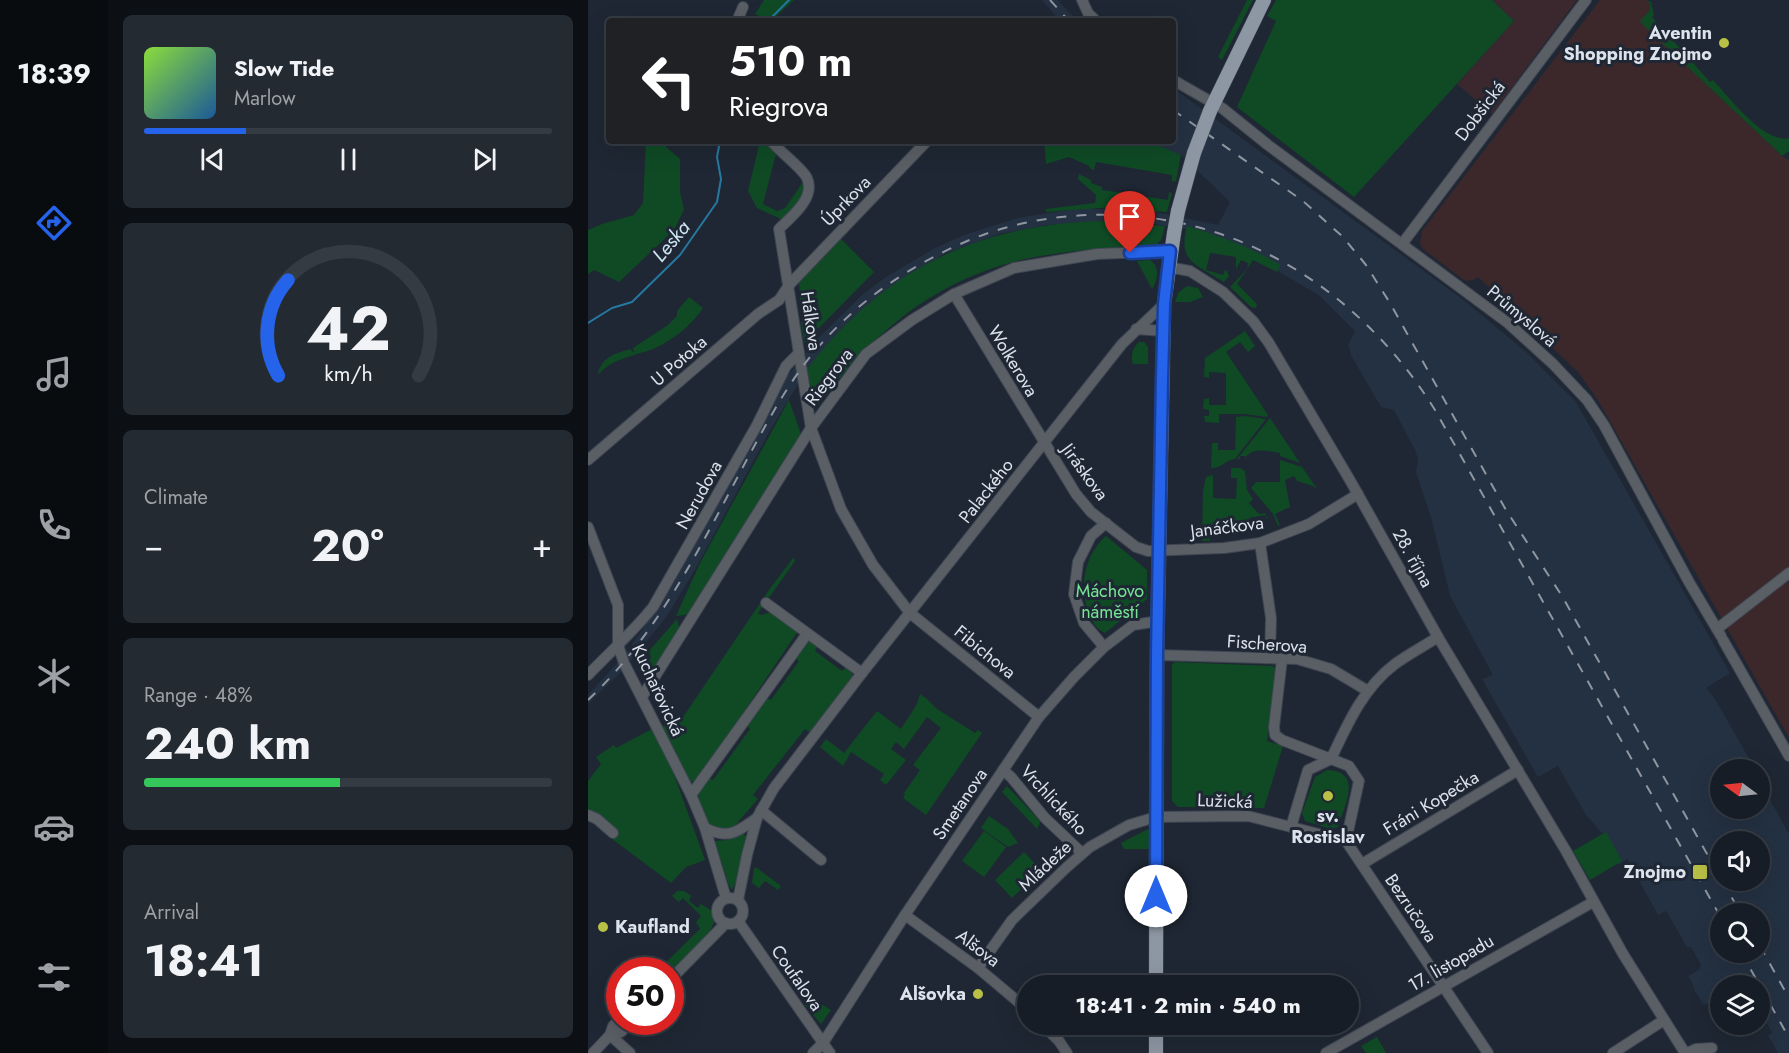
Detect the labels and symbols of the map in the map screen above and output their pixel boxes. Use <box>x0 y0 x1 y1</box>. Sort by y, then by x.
place label: Aventin Shopping Znojmo <box>1564 20 1712 67</box>
marker: Aventin Shopping Znojmo <box>1717 36 1731 50</box>
street label: Dobšická <box>1449 75 1511 147</box>
street label: Úprkova <box>815 170 877 232</box>
pin <box>1104 191 1155 253</box>
water label: Leska <box>645 214 697 268</box>
street label: Průmyslová <box>1481 279 1563 353</box>
street label: Hálkova <box>794 290 828 352</box>
street label: Wolkerova <box>981 320 1045 402</box>
street label: U Potoka <box>645 329 713 393</box>
street label: Riegrova <box>799 343 859 411</box>
street label: Jiráskova <box>1054 436 1115 506</box>
street label: Palackého <box>952 453 1020 529</box>
street label: Nerudova <box>669 456 729 534</box>
street label: Janáčkova <box>1187 510 1265 545</box>
street label: 28. října <box>1386 524 1440 592</box>
park label: Máchovo náměstí <box>1076 578 1144 625</box>
street label: Fibichova <box>949 619 1021 685</box>
street label: Fischerova <box>1226 628 1308 660</box>
street label: Kuchařovická <box>625 640 691 740</box>
street label: Vrchlického <box>1014 759 1094 841</box>
north arrow <box>1710 759 1770 819</box>
street label: Smetanova <box>926 763 994 845</box>
street label: Fráni Kopečka <box>1378 764 1484 842</box>
street label: Lužická <box>1197 787 1253 815</box>
marker: sv. Rostislav <box>1321 789 1335 803</box>
place label: sv. Rostislav <box>1291 803 1365 850</box>
street label: Mládeže <box>1013 835 1077 897</box>
place label: Znojmo <box>1624 859 1686 885</box>
marker: Znojmo <box>1691 863 1709 881</box>
position arrow <box>1124 864 1188 928</box>
street label: Bezručova <box>1379 869 1443 947</box>
place label: Kaufland <box>615 914 690 940</box>
marker: Kaufland <box>596 920 610 934</box>
street label: Alšova <box>950 923 1006 973</box>
street label: 17. listopadu <box>1403 928 1499 998</box>
street label: Coufalova <box>765 940 829 1016</box>
speed limit sign: 50 <box>606 957 684 1035</box>
place label: Alšovka <box>899 981 966 1007</box>
marker: Alšovka <box>971 987 985 1001</box>

